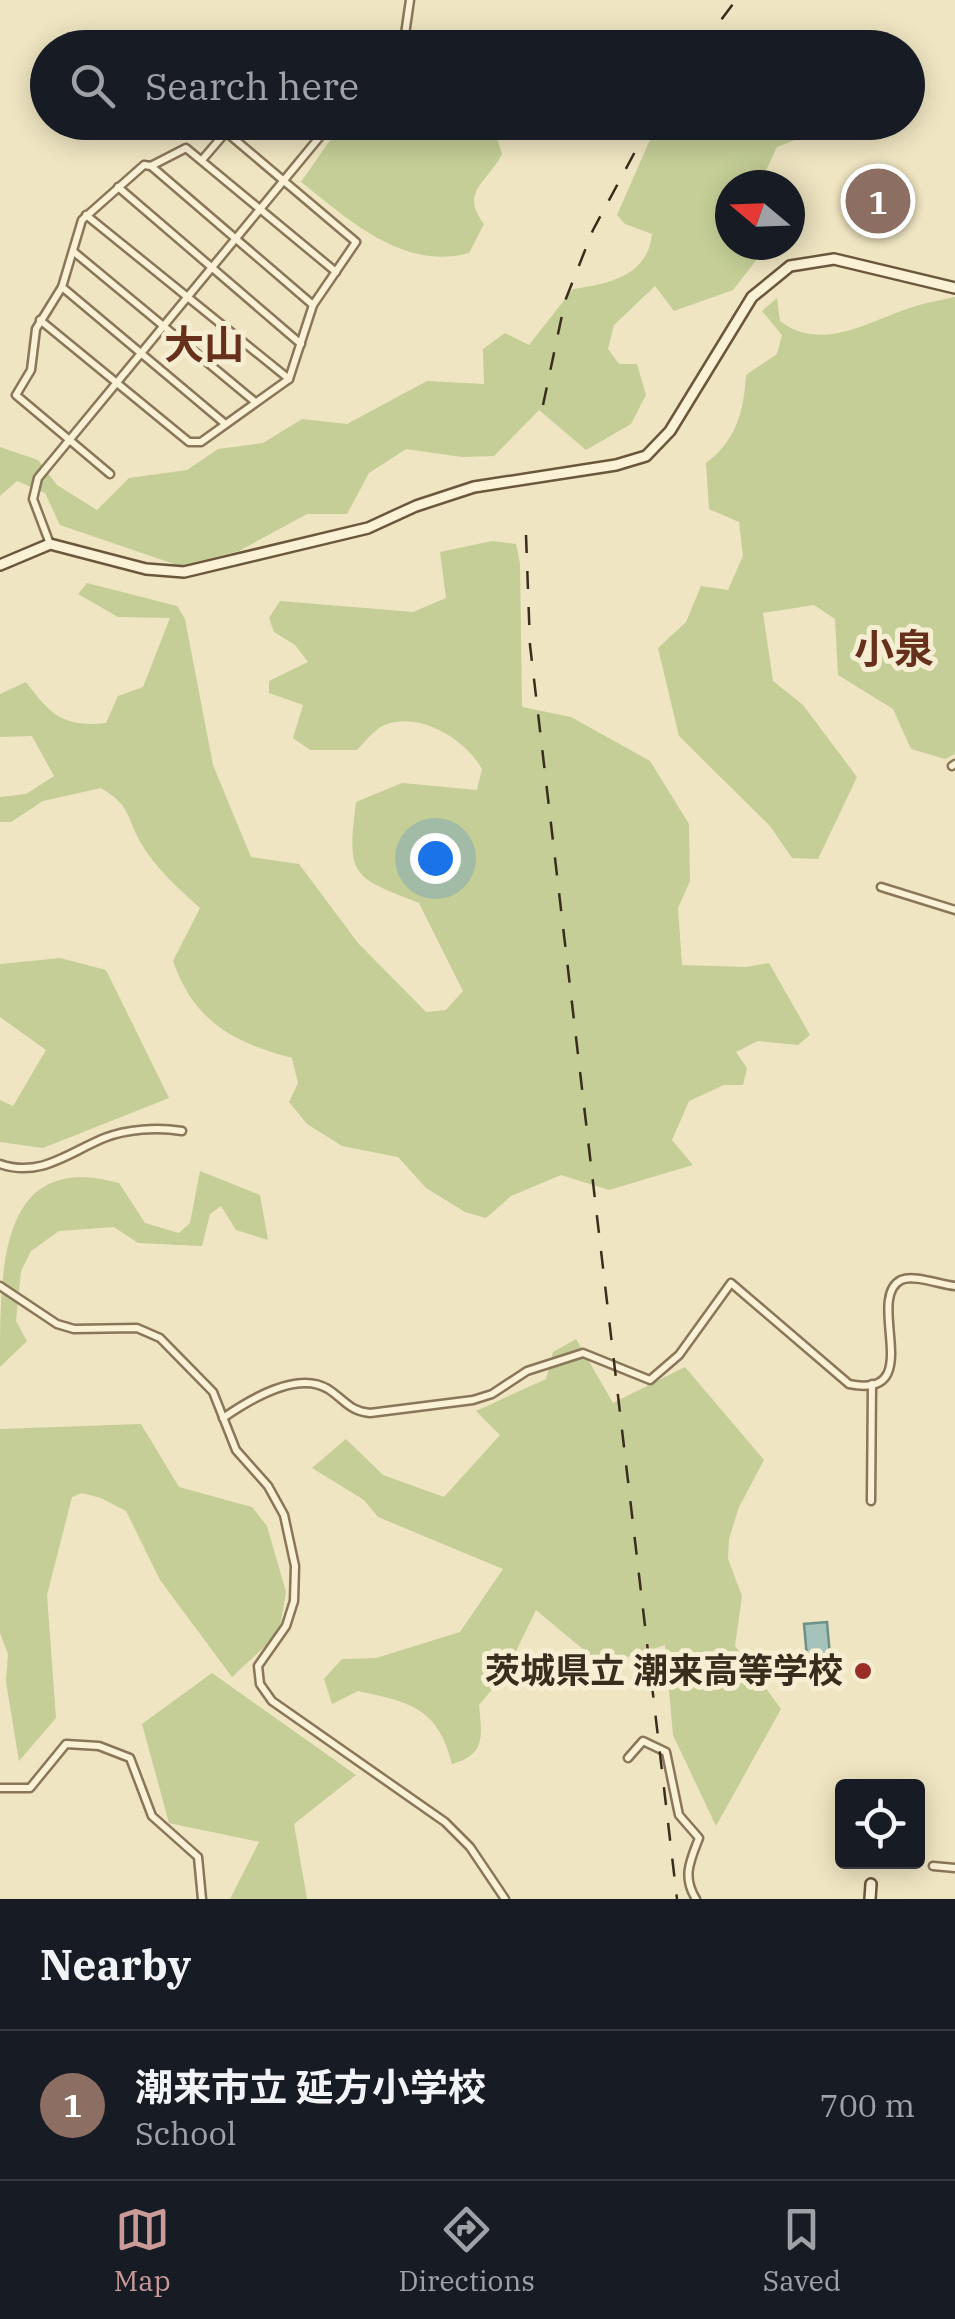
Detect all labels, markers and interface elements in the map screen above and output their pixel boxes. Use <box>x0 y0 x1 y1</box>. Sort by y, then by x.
search box <box>30 30 925 140</box>
icon: search <box>65 58 120 113</box>
text: Search here <box>145 61 359 110</box>
pin: 1 <box>846 164 910 238</box>
north arrow <box>715 170 805 260</box>
district label: 大山 <box>164 318 244 370</box>
district label: 小泉 <box>854 622 934 674</box>
your location <box>410 833 461 884</box>
place label: 茨城県立 潮来高等学校 <box>485 1647 843 1693</box>
marker: 茨城県立 潮来高等学校 <box>852 1660 874 1682</box>
map controls <box>835 1779 925 1869</box>
button: locate <box>835 1779 925 1869</box>
text: Nearby <box>40 1937 191 1992</box>
text: 潮来市立 延方小学校 <box>135 2062 486 2111</box>
text: 1 <box>63 2084 82 2126</box>
text: 700 m <box>819 2084 915 2126</box>
text: School <box>135 2112 236 2154</box>
tab: Map <box>114 2202 171 2299</box>
tab: Directions <box>398 2202 535 2299</box>
tab: Saved <box>763 2202 841 2299</box>

